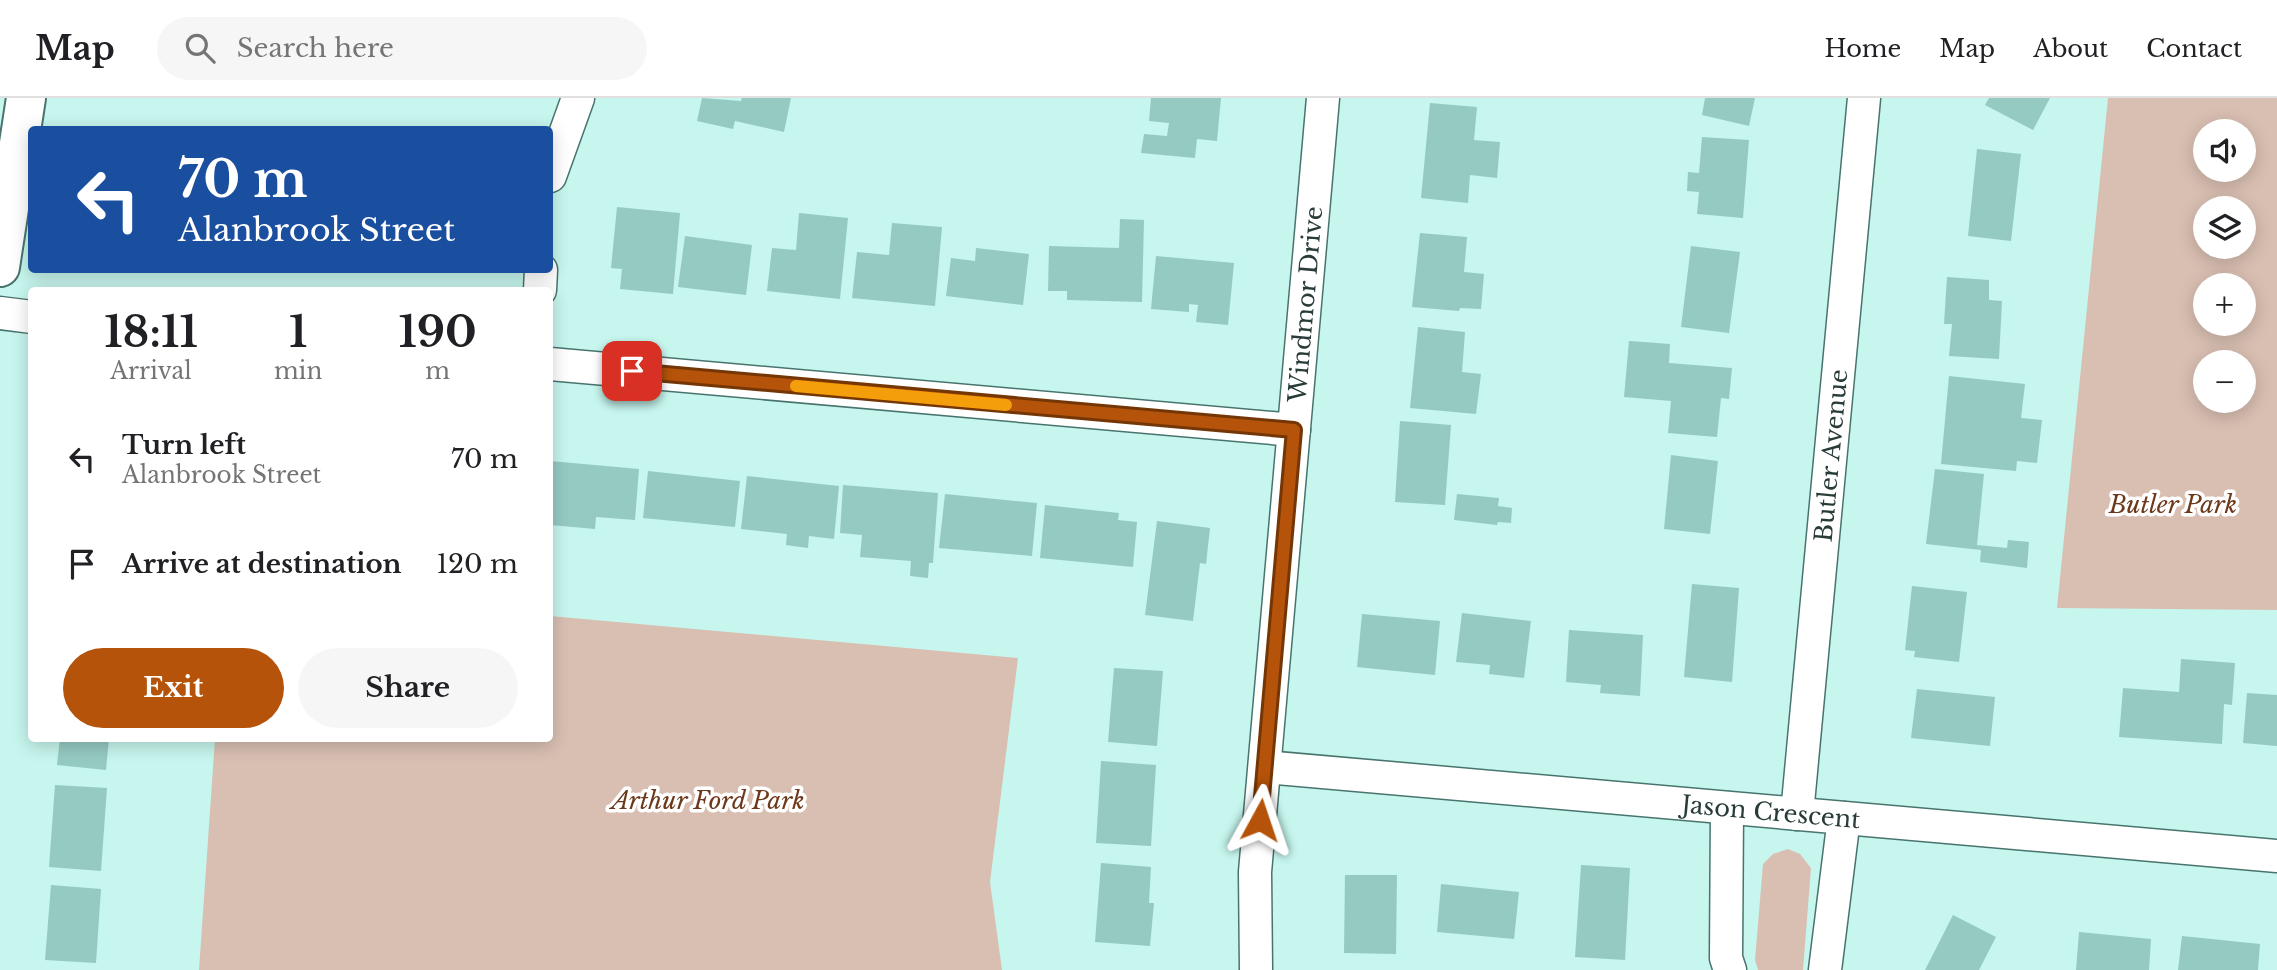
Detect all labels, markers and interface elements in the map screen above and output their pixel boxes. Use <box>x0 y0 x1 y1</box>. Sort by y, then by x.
search box <box>157 17 647 80</box>
text: Map <box>35 28 115 69</box>
icon: search <box>181 29 219 67</box>
text: Search here <box>237 32 394 64</box>
text: Home <box>1825 34 1901 63</box>
text: Map <box>1939 34 1995 63</box>
text: About <box>2033 34 2108 63</box>
text: Contact <box>2146 34 2242 63</box>
map controls <box>2193 119 2256 413</box>
button: sound <box>2193 119 2256 182</box>
text: 70 m <box>178 149 308 210</box>
icon: left <box>63 154 154 245</box>
button: layers <box>2193 196 2256 259</box>
street label: Windmor Drive <box>1282 205 1328 404</box>
text: Alanbrook Street <box>178 210 455 250</box>
button: + <box>2193 273 2256 336</box>
text: 18:11 <box>104 306 198 358</box>
text: 1 <box>289 306 307 358</box>
text: 190 <box>398 306 477 358</box>
pin <box>602 341 662 401</box>
button: − <box>2193 350 2256 413</box>
icon: arrive <box>613 352 651 390</box>
text: Arrival <box>110 357 192 385</box>
text: min <box>274 357 322 385</box>
text: m <box>425 357 450 385</box>
street label: Butler Avenue <box>1808 368 1853 543</box>
text: Turn left <box>122 429 246 461</box>
icon: left <box>63 440 101 478</box>
text: 70 m <box>451 443 518 475</box>
text: Alanbrook Street <box>122 461 321 489</box>
park label: Butler Park <box>2108 490 2237 519</box>
icon: arrive <box>63 545 101 583</box>
text: Arrive at destination <box>122 548 402 580</box>
text: 120 m <box>436 548 518 580</box>
button: Exit <box>63 648 284 728</box>
button: Share <box>298 648 518 728</box>
position arrow <box>1223 783 1297 857</box>
park label: Arthur Ford Park <box>608 786 805 815</box>
street label: Jason Crescent <box>1677 789 1862 834</box>

